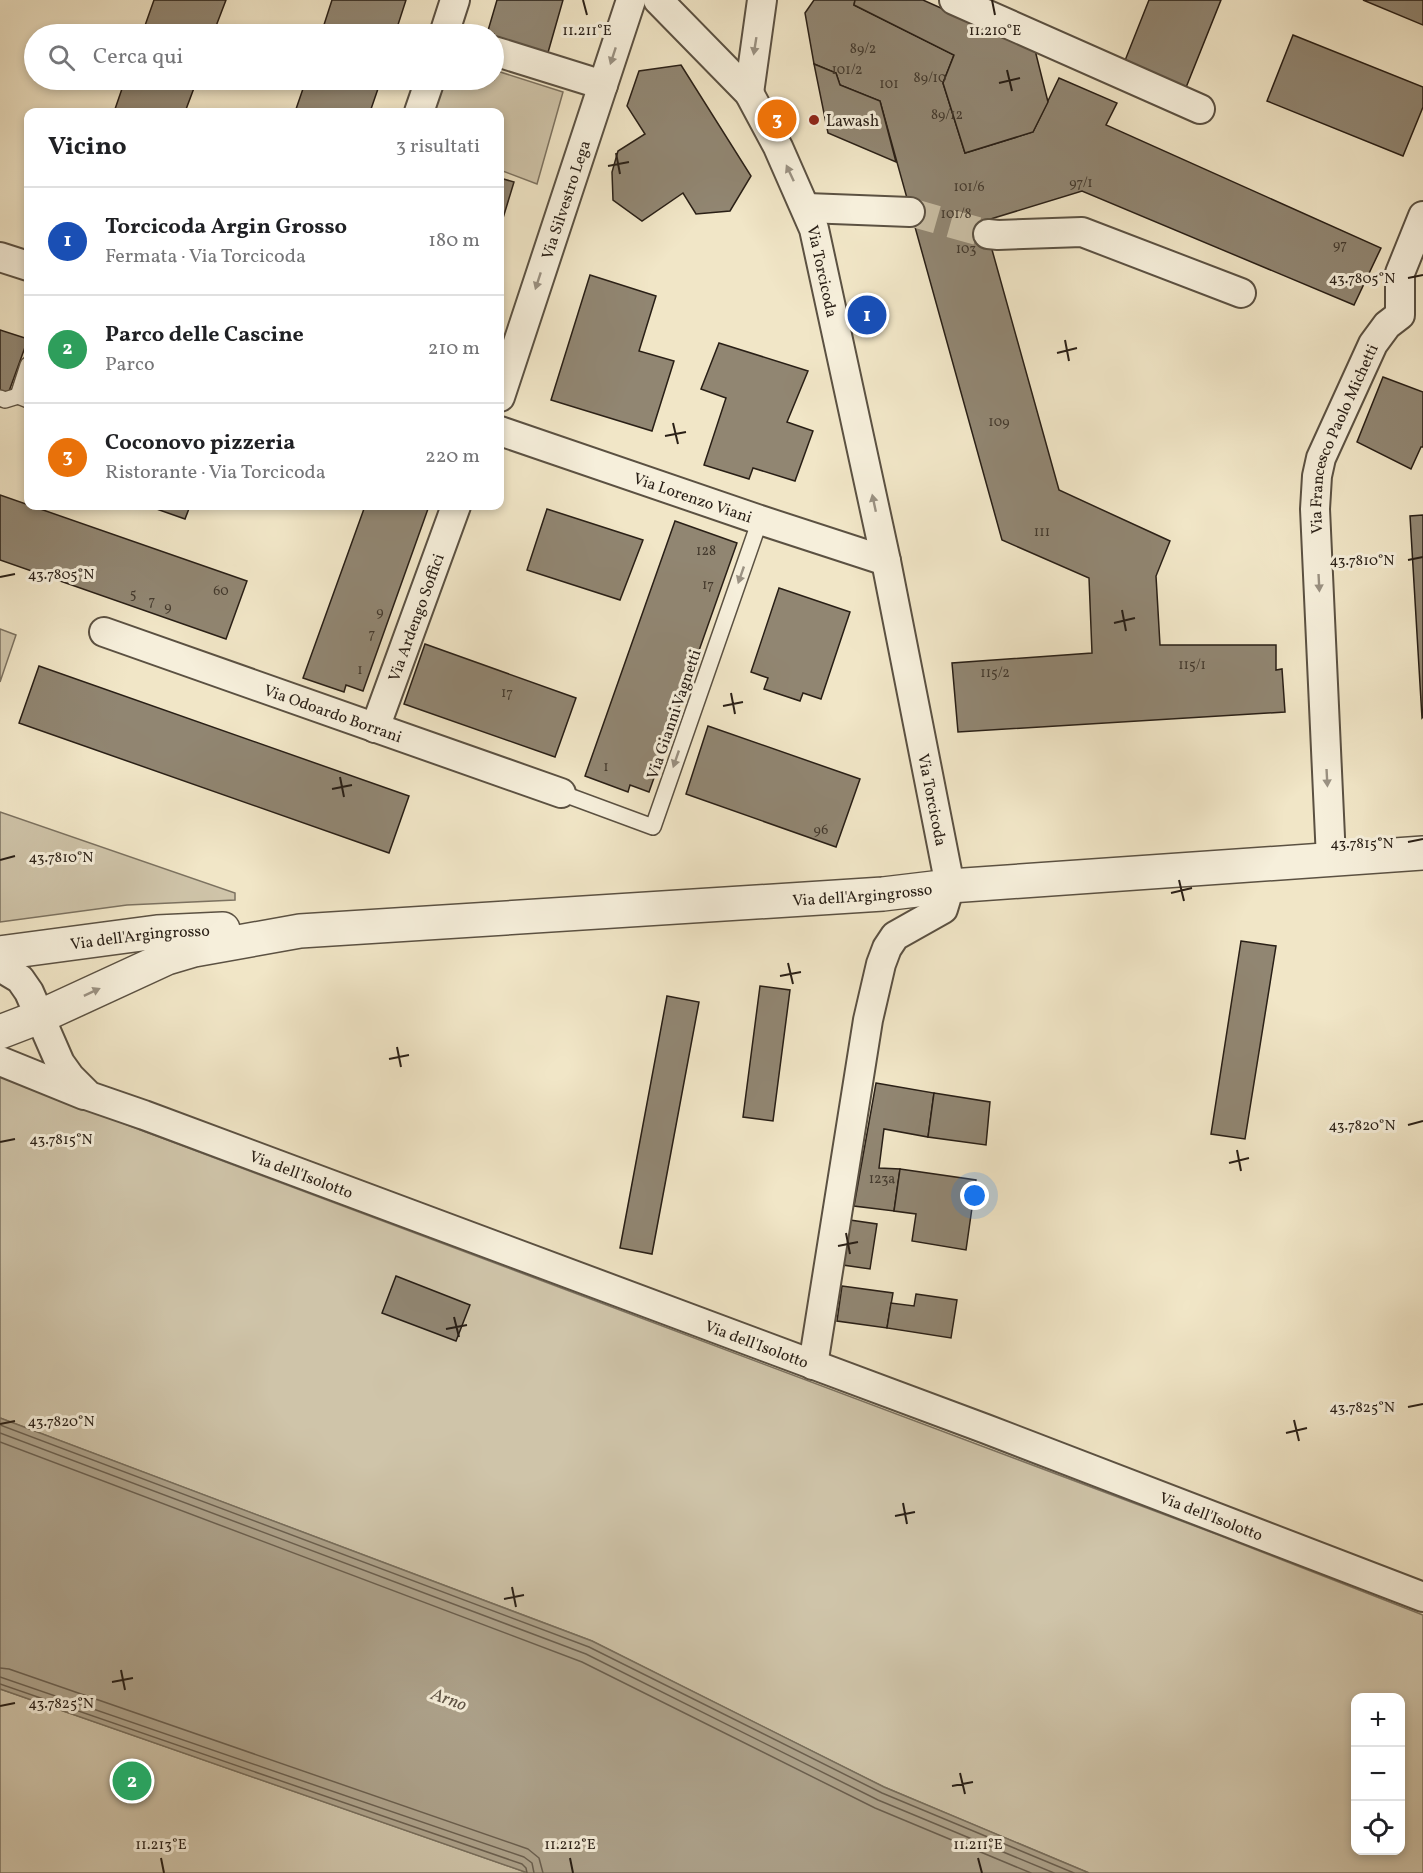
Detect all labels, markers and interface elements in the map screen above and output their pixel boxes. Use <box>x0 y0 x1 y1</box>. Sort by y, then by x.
text: 11.211°E <box>562 21 612 42</box>
text: 11.210°E <box>969 21 1021 42</box>
search box <box>24 24 504 90</box>
one-way arrow <box>750 37 759 56</box>
house number: 89/2 <box>850 40 876 59</box>
icon: search <box>45 41 78 74</box>
text: Cerca qui <box>93 42 183 73</box>
one-way arrow <box>607 47 617 65</box>
house number: 101/2 <box>831 61 863 80</box>
house number: 89/10 <box>914 69 946 88</box>
house number: 101 <box>879 75 899 94</box>
pin: 3 <box>758 96 796 142</box>
house number: 89/12 <box>931 106 963 125</box>
place label: Lawash <box>826 111 879 133</box>
marker: Lawash <box>807 113 821 127</box>
text: Vicino <box>48 129 127 165</box>
text: 3 risultati <box>396 133 480 161</box>
street label: Via Silvestro Lega <box>537 138 597 263</box>
one-way arrow <box>786 164 795 181</box>
house number: 97/1 <box>1069 174 1093 193</box>
house number: 101/6 <box>953 178 985 197</box>
house number: 101/8 <box>940 205 972 224</box>
text: Torcicoda Argin Grosso <box>105 212 347 243</box>
street label: Via Torcicoda <box>800 223 842 320</box>
text: 1 <box>63 227 72 255</box>
text: 180 m <box>428 227 480 255</box>
house number: 97 <box>1333 236 1347 255</box>
house number: 103 <box>956 240 976 259</box>
text: Fermata · Via Torcicoda <box>105 243 306 271</box>
text: 43.7805°N <box>1329 269 1395 290</box>
one-way arrow <box>533 272 542 290</box>
pin: 1 <box>848 292 886 338</box>
text: Parco delle Cascine <box>105 320 304 351</box>
text: 2 <box>62 335 73 363</box>
text: 210 m <box>428 335 480 363</box>
street label: Via Francesco Paolo Michetti <box>1306 341 1385 534</box>
text: Parco <box>105 351 155 379</box>
house number: 109 <box>988 413 1010 432</box>
text: Coconovo pizzeria <box>105 428 295 459</box>
text: 3 <box>62 443 73 471</box>
text: 220 m <box>425 443 480 471</box>
text: Ristorante · Via Torcicoda <box>105 459 326 487</box>
street label: Via Lorenzo Viani <box>630 468 755 530</box>
one-way arrow <box>869 494 878 513</box>
house number: 111 <box>1034 523 1050 542</box>
house number: 128 <box>696 542 716 561</box>
street label: Via Ardengo Soffici <box>384 551 451 685</box>
text: 43.7810°N <box>1329 551 1395 572</box>
text: 43.7805°N <box>28 565 94 586</box>
one-way arrow <box>735 566 745 584</box>
one-way arrow <box>1314 574 1323 593</box>
house number: 17 <box>702 576 714 595</box>
house number: 60 <box>213 582 229 601</box>
house number: 5 <box>130 585 136 604</box>
house number: 7 <box>149 592 156 611</box>
house number: 9 <box>164 598 172 617</box>
house number: 9 <box>376 603 384 622</box>
house number: 7 <box>369 625 376 644</box>
street label: Via Gianni Vagnetti <box>642 647 707 783</box>
house number: 115/1 <box>1178 656 1206 675</box>
house number: 1 <box>357 661 363 680</box>
house number: 115/2 <box>980 664 1010 683</box>
street label: Via Odoardo Borrani <box>260 680 405 749</box>
house number: 17 <box>501 684 513 703</box>
one-way arrow <box>671 750 681 768</box>
street label: Via Torcicoda <box>911 752 951 848</box>
house number: 1 <box>603 758 609 777</box>
one-way arrow <box>1323 768 1332 787</box>
house number: 96 <box>814 821 828 840</box>
text: 43.7815°N <box>1330 834 1394 855</box>
text: 43.7810°N <box>28 848 94 869</box>
street label: Via dell'Argingrosso <box>792 879 934 913</box>
street label: Via dell'Argingrosso <box>69 921 210 956</box>
one-way arrow <box>83 988 100 997</box>
text: 43.7820°N <box>1328 1116 1396 1137</box>
text: 43.7815°N <box>29 1130 93 1151</box>
street label: Via dell'Isolotto <box>246 1146 356 1205</box>
house number: 123a <box>869 1170 895 1189</box>
your location <box>960 1181 989 1210</box>
street label: Via dell'Isolotto <box>701 1316 811 1375</box>
text: 43.7825°N <box>1329 1398 1395 1419</box>
text: 43.7820°N <box>27 1412 95 1433</box>
street label: Via dell'Isolotto <box>1156 1488 1266 1547</box>
water label: Arno <box>426 1682 470 1718</box>
map controls <box>1351 1693 1405 1855</box>
button: + <box>1351 1693 1405 1747</box>
text: 43.7825°N <box>28 1694 94 1715</box>
button: − <box>1351 1747 1405 1801</box>
pin: 2 <box>112 1758 152 1804</box>
button: locate <box>1351 1801 1405 1855</box>
text: 11.213°E <box>135 1835 187 1856</box>
text: 11.212°E <box>544 1835 596 1856</box>
text: 11.211°E <box>953 1835 1003 1856</box>

